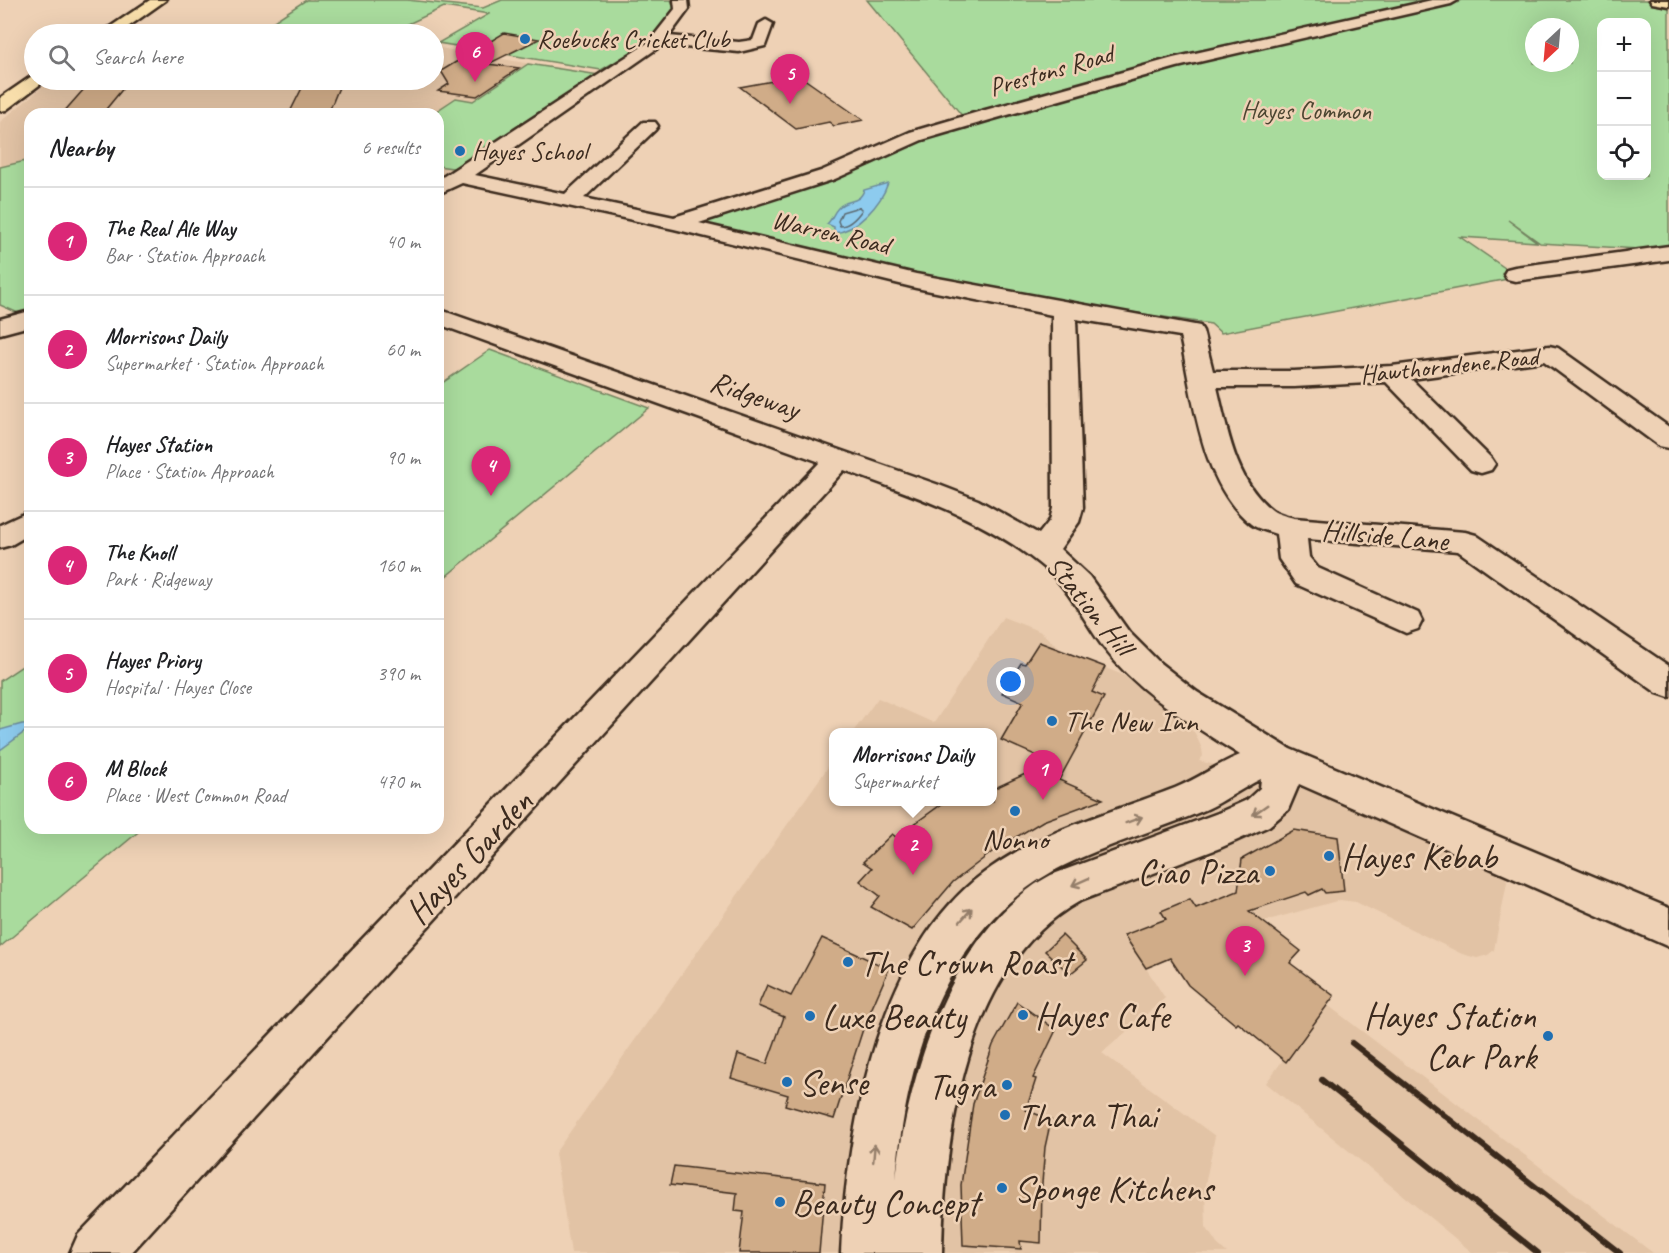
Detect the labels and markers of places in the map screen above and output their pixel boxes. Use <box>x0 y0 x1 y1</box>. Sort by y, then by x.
place label: Roebucks Cricket Club <box>537 23 731 56</box>
pin: 6 <box>456 32 494 82</box>
marker: Roebucks Cricket Club <box>518 32 532 46</box>
pin: 5 <box>770 54 810 104</box>
place label: Hayes School <box>472 135 592 168</box>
marker: Hayes School <box>453 144 467 158</box>
pin: 4 <box>472 446 510 496</box>
place label: The New Inn <box>1064 702 1199 740</box>
marker: The New Inn <box>1045 714 1059 728</box>
pin: 1 <box>1024 750 1062 800</box>
marker: Nonno <box>1008 804 1022 818</box>
place label: Nonno <box>982 820 1051 858</box>
pin: 2 <box>894 826 932 875</box>
place label: Hayes Kebab <box>1341 834 1499 880</box>
place label: Ciao Pizza <box>1138 849 1261 895</box>
marker: Hayes Kebab <box>1322 849 1336 863</box>
marker: Ciao Pizza <box>1263 864 1277 878</box>
pin: 3 <box>1226 926 1264 976</box>
place label: The Crown Roast <box>860 940 1076 986</box>
marker: The Crown Roast <box>841 955 855 969</box>
place label: Hayes Cafe <box>1035 993 1172 1039</box>
place label: Hayes Station Car Park <box>1364 993 1539 1080</box>
place label: Luxe Beauty <box>822 994 968 1040</box>
marker: Hayes Cafe <box>1016 1008 1030 1022</box>
marker: Luxe Beauty <box>803 1009 817 1023</box>
marker: Hayes Station Car Park <box>1541 1029 1555 1043</box>
place label: Sense <box>799 1060 870 1106</box>
place label: Tugra <box>928 1063 998 1109</box>
marker: Sense <box>780 1075 794 1089</box>
marker: Tugra <box>1000 1078 1014 1092</box>
place label: Thara Thai <box>1017 1093 1161 1139</box>
marker: Thara Thai <box>998 1108 1012 1122</box>
place label: Sponge Kitchens <box>1014 1166 1216 1212</box>
place label: Beauty Concept <box>792 1180 984 1226</box>
marker: Sponge Kitchens <box>995 1181 1009 1195</box>
marker: Beauty Concept <box>773 1195 787 1209</box>

